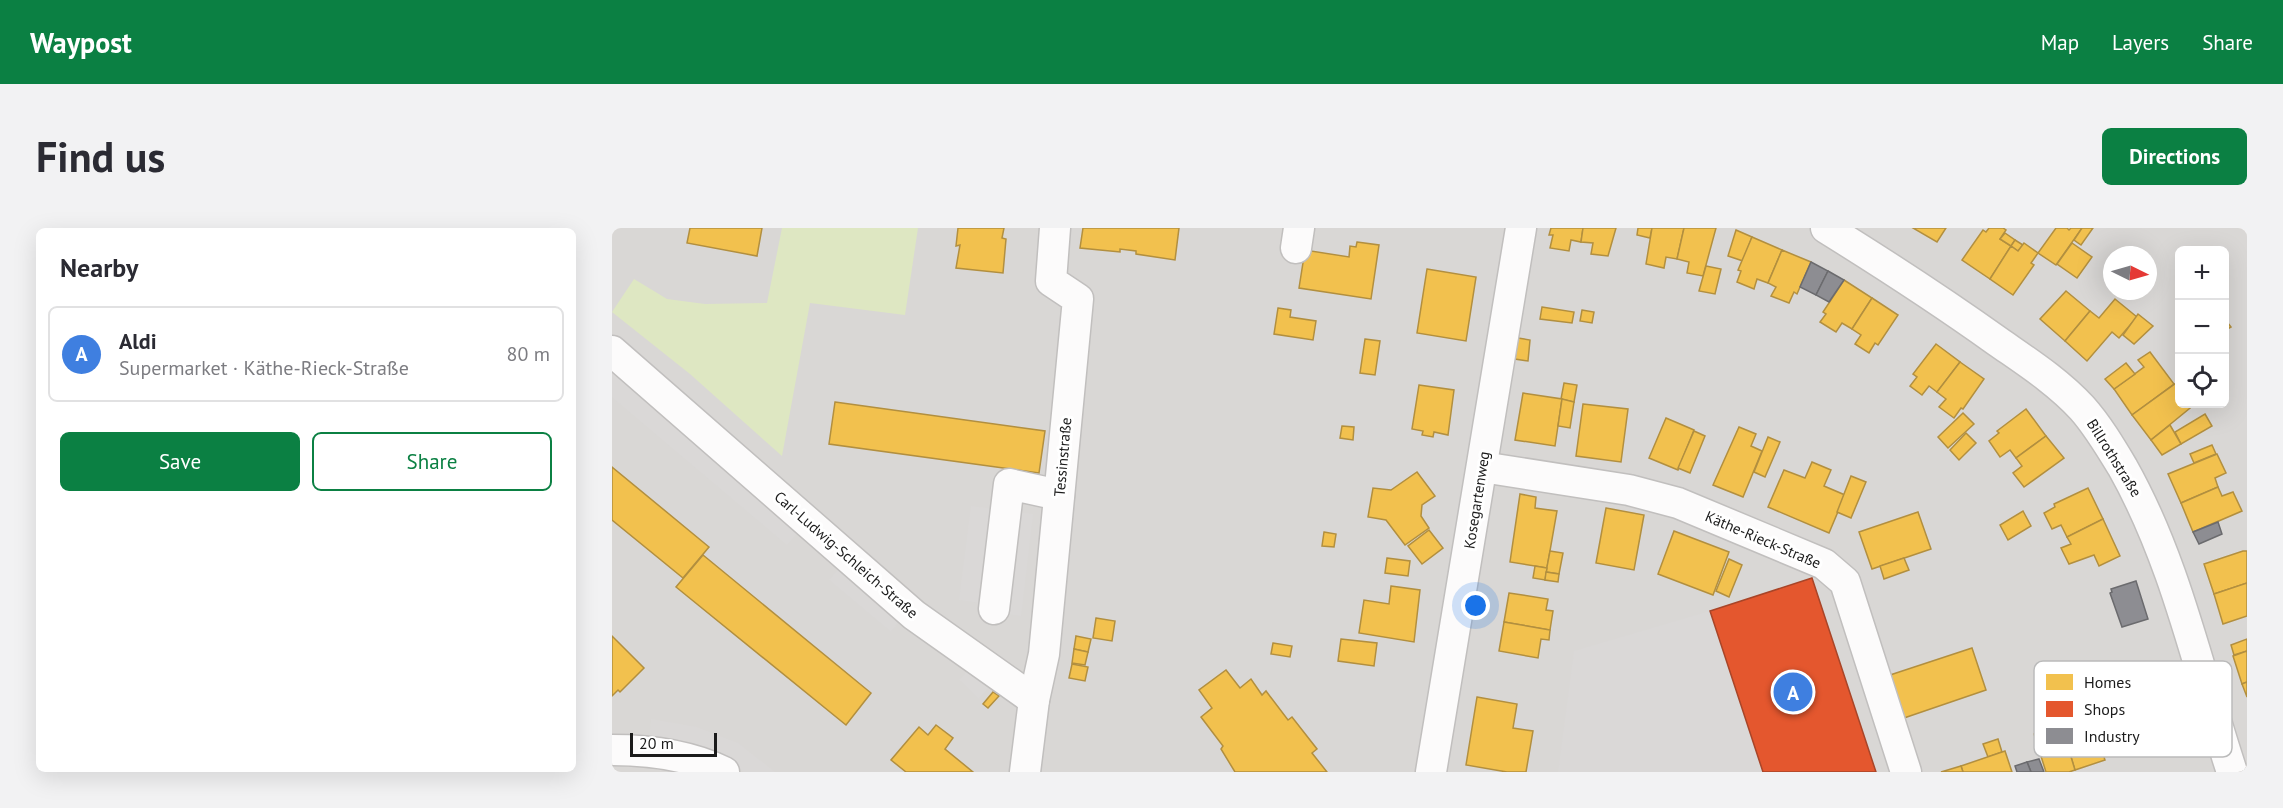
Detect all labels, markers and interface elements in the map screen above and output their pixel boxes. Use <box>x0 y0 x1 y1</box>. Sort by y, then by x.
text: Waypost <box>30 24 132 61</box>
text: Map <box>2041 29 2079 56</box>
text: Layers <box>2112 29 2169 56</box>
text: Share <box>2202 29 2253 56</box>
button: Directions <box>2102 128 2247 185</box>
text: Find us <box>36 129 165 184</box>
north arrow <box>2103 246 2157 300</box>
map controls <box>2175 246 2229 408</box>
button: + <box>2175 246 2229 300</box>
text: Nearby <box>60 251 138 284</box>
button: − <box>2175 300 2229 354</box>
text: Aldi <box>119 327 157 355</box>
text: A <box>75 341 88 367</box>
text: 80 m <box>507 341 550 367</box>
button: locate <box>2175 354 2229 408</box>
text: Supermarket · Käthe-Rieck-Straße <box>119 355 409 381</box>
street label: Billrothstraße <box>2083 415 2146 500</box>
street label: Tessinstraße <box>1050 417 1075 497</box>
button: Save <box>60 432 300 491</box>
button: Share <box>312 432 552 491</box>
street label: Kosegartenweg <box>1459 450 1494 550</box>
street label: Carl-Ludwig-Schleich-Straße <box>771 487 922 622</box>
street label: Käthe-Rieck-Straße <box>1702 507 1824 573</box>
your location <box>1461 591 1490 620</box>
legend <box>2034 661 2232 757</box>
pin: A <box>1774 670 1812 714</box>
text: Homes <box>2084 672 2131 692</box>
text: Shops <box>2084 699 2125 719</box>
text: Industry <box>2084 726 2140 746</box>
scale bar <box>630 730 717 758</box>
text: 20 m <box>639 733 674 753</box>

